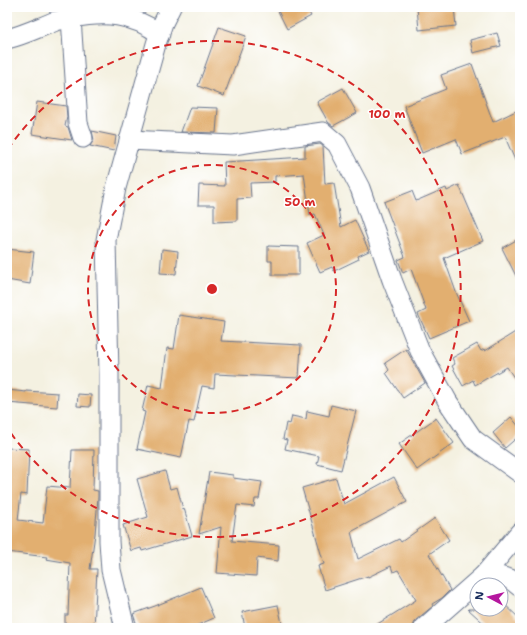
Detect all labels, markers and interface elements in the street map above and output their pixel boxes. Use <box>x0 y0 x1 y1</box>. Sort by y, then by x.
text: 100 m <box>369 106 406 122</box>
text: 50 m <box>285 194 316 210</box>
centre of rings <box>205 282 219 296</box>
north arrow <box>469 577 509 617</box>
text: N <box>472 590 488 601</box>

